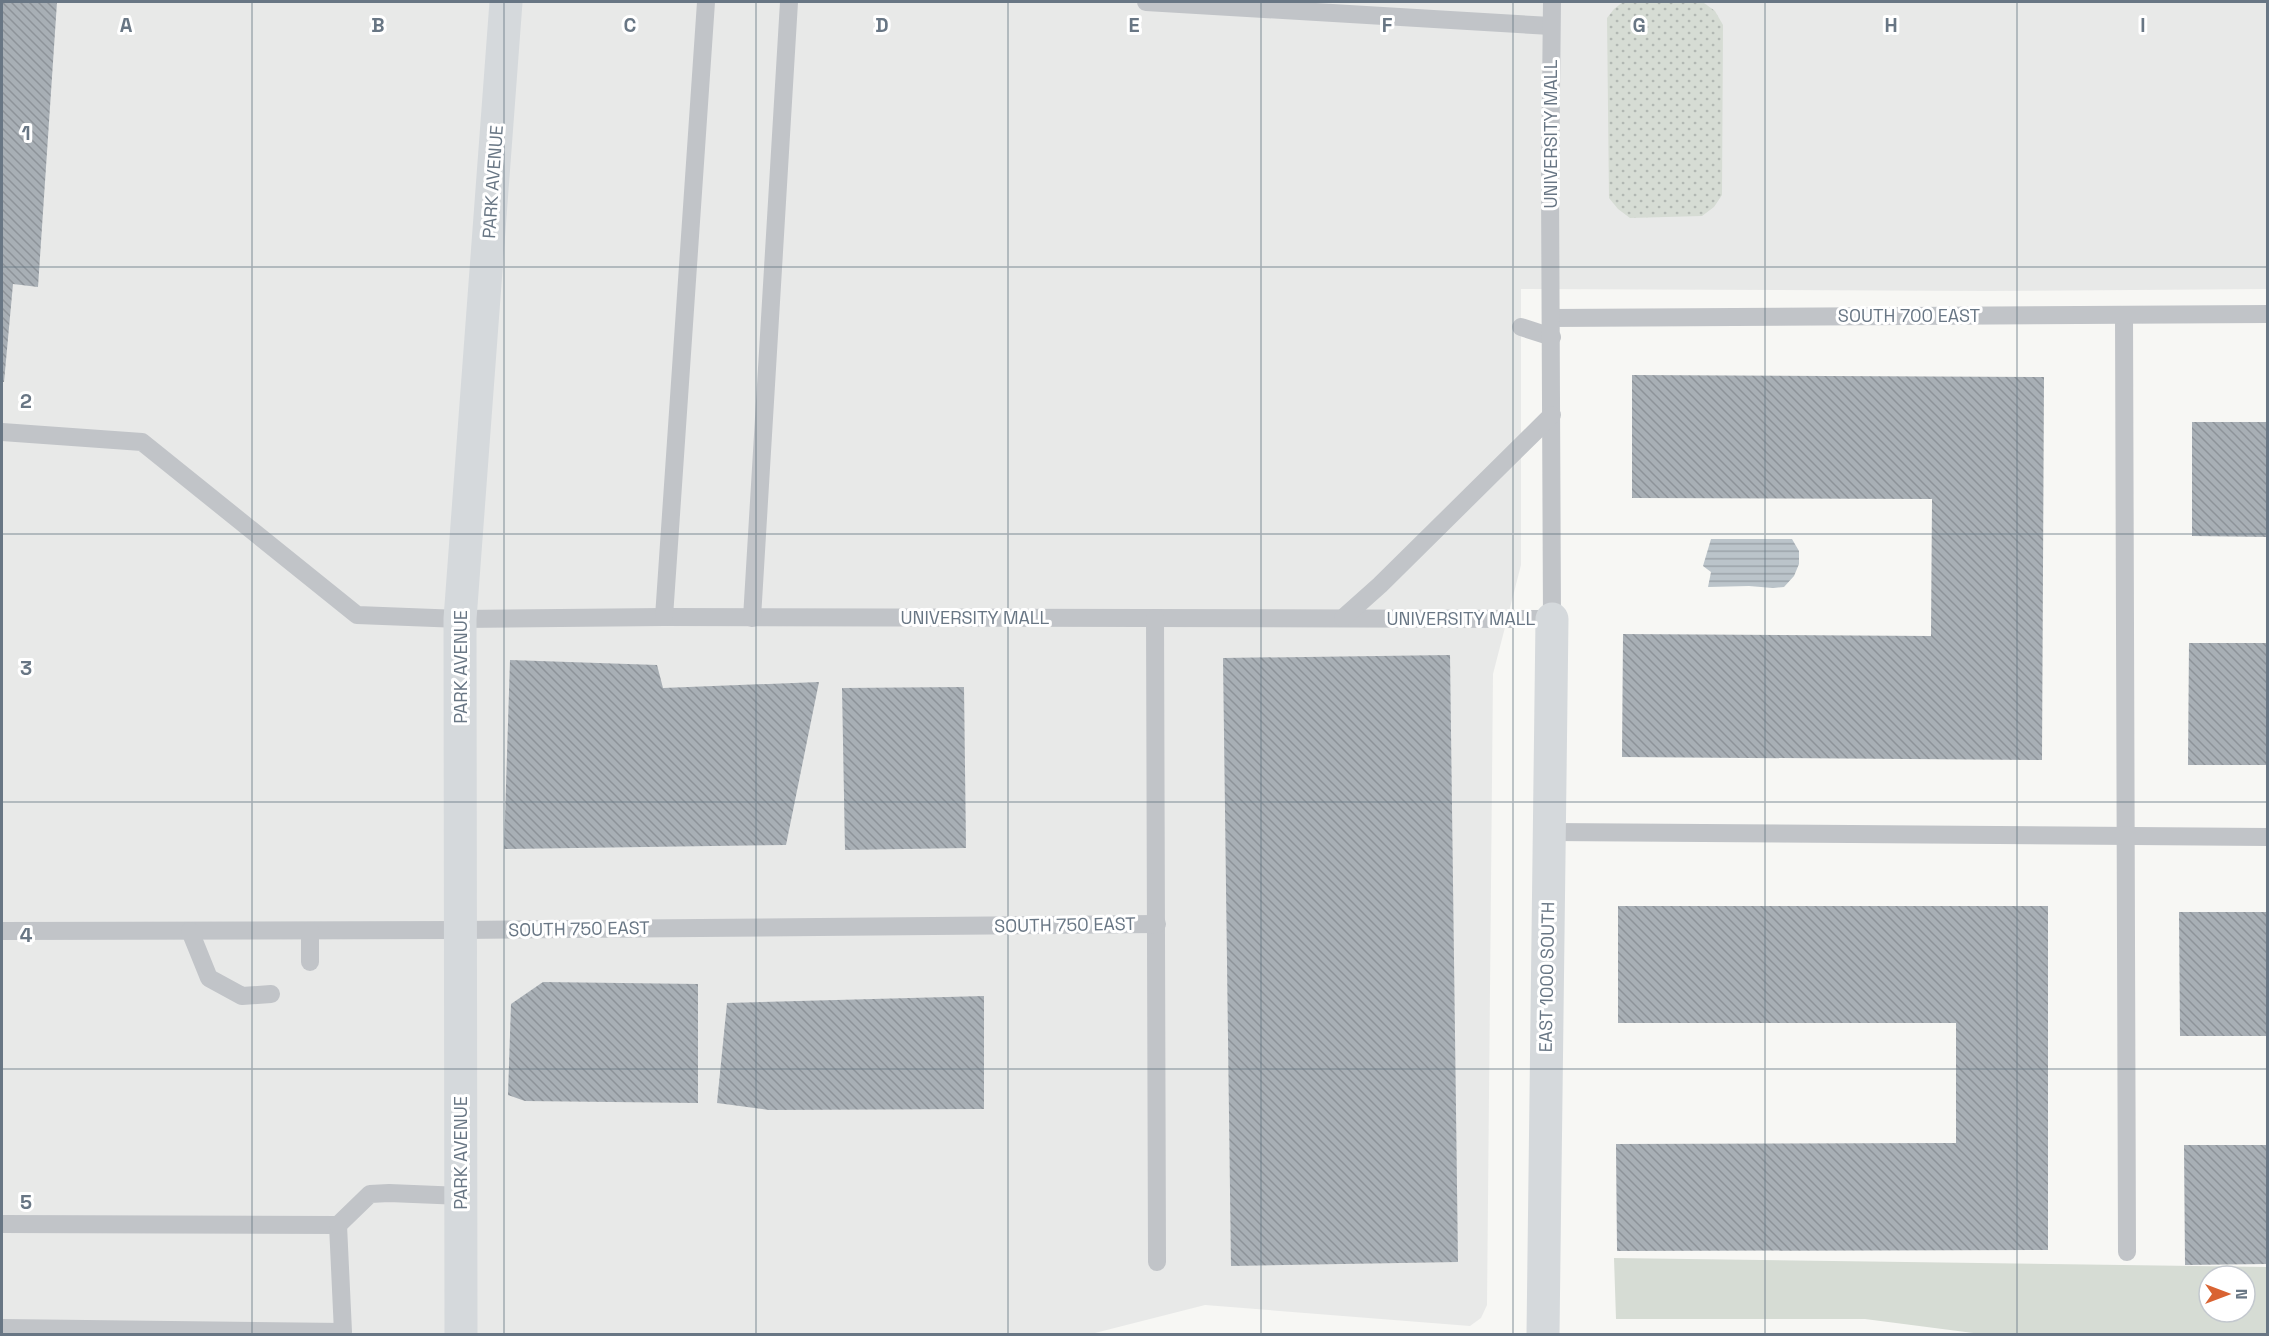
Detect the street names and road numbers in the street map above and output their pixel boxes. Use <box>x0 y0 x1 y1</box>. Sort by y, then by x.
street label: UNIVERSITY MALL <box>1539 59 1562 208</box>
street label: PARK AVENUE <box>477 124 508 239</box>
street label: SOUTH 700 EAST <box>1838 304 1981 327</box>
street label: UNIVERSITY MALL <box>901 606 1050 629</box>
street label: UNIVERSITY MALL <box>1387 607 1536 630</box>
street label: PARK AVENUE <box>449 610 472 724</box>
street label: EAST 1000 SOUTH <box>1534 901 1559 1053</box>
street label: SOUTH 750 EAST <box>994 912 1136 937</box>
street label: SOUTH 750 EAST <box>508 916 650 941</box>
street label: PARK AVENUE <box>449 1096 472 1210</box>

